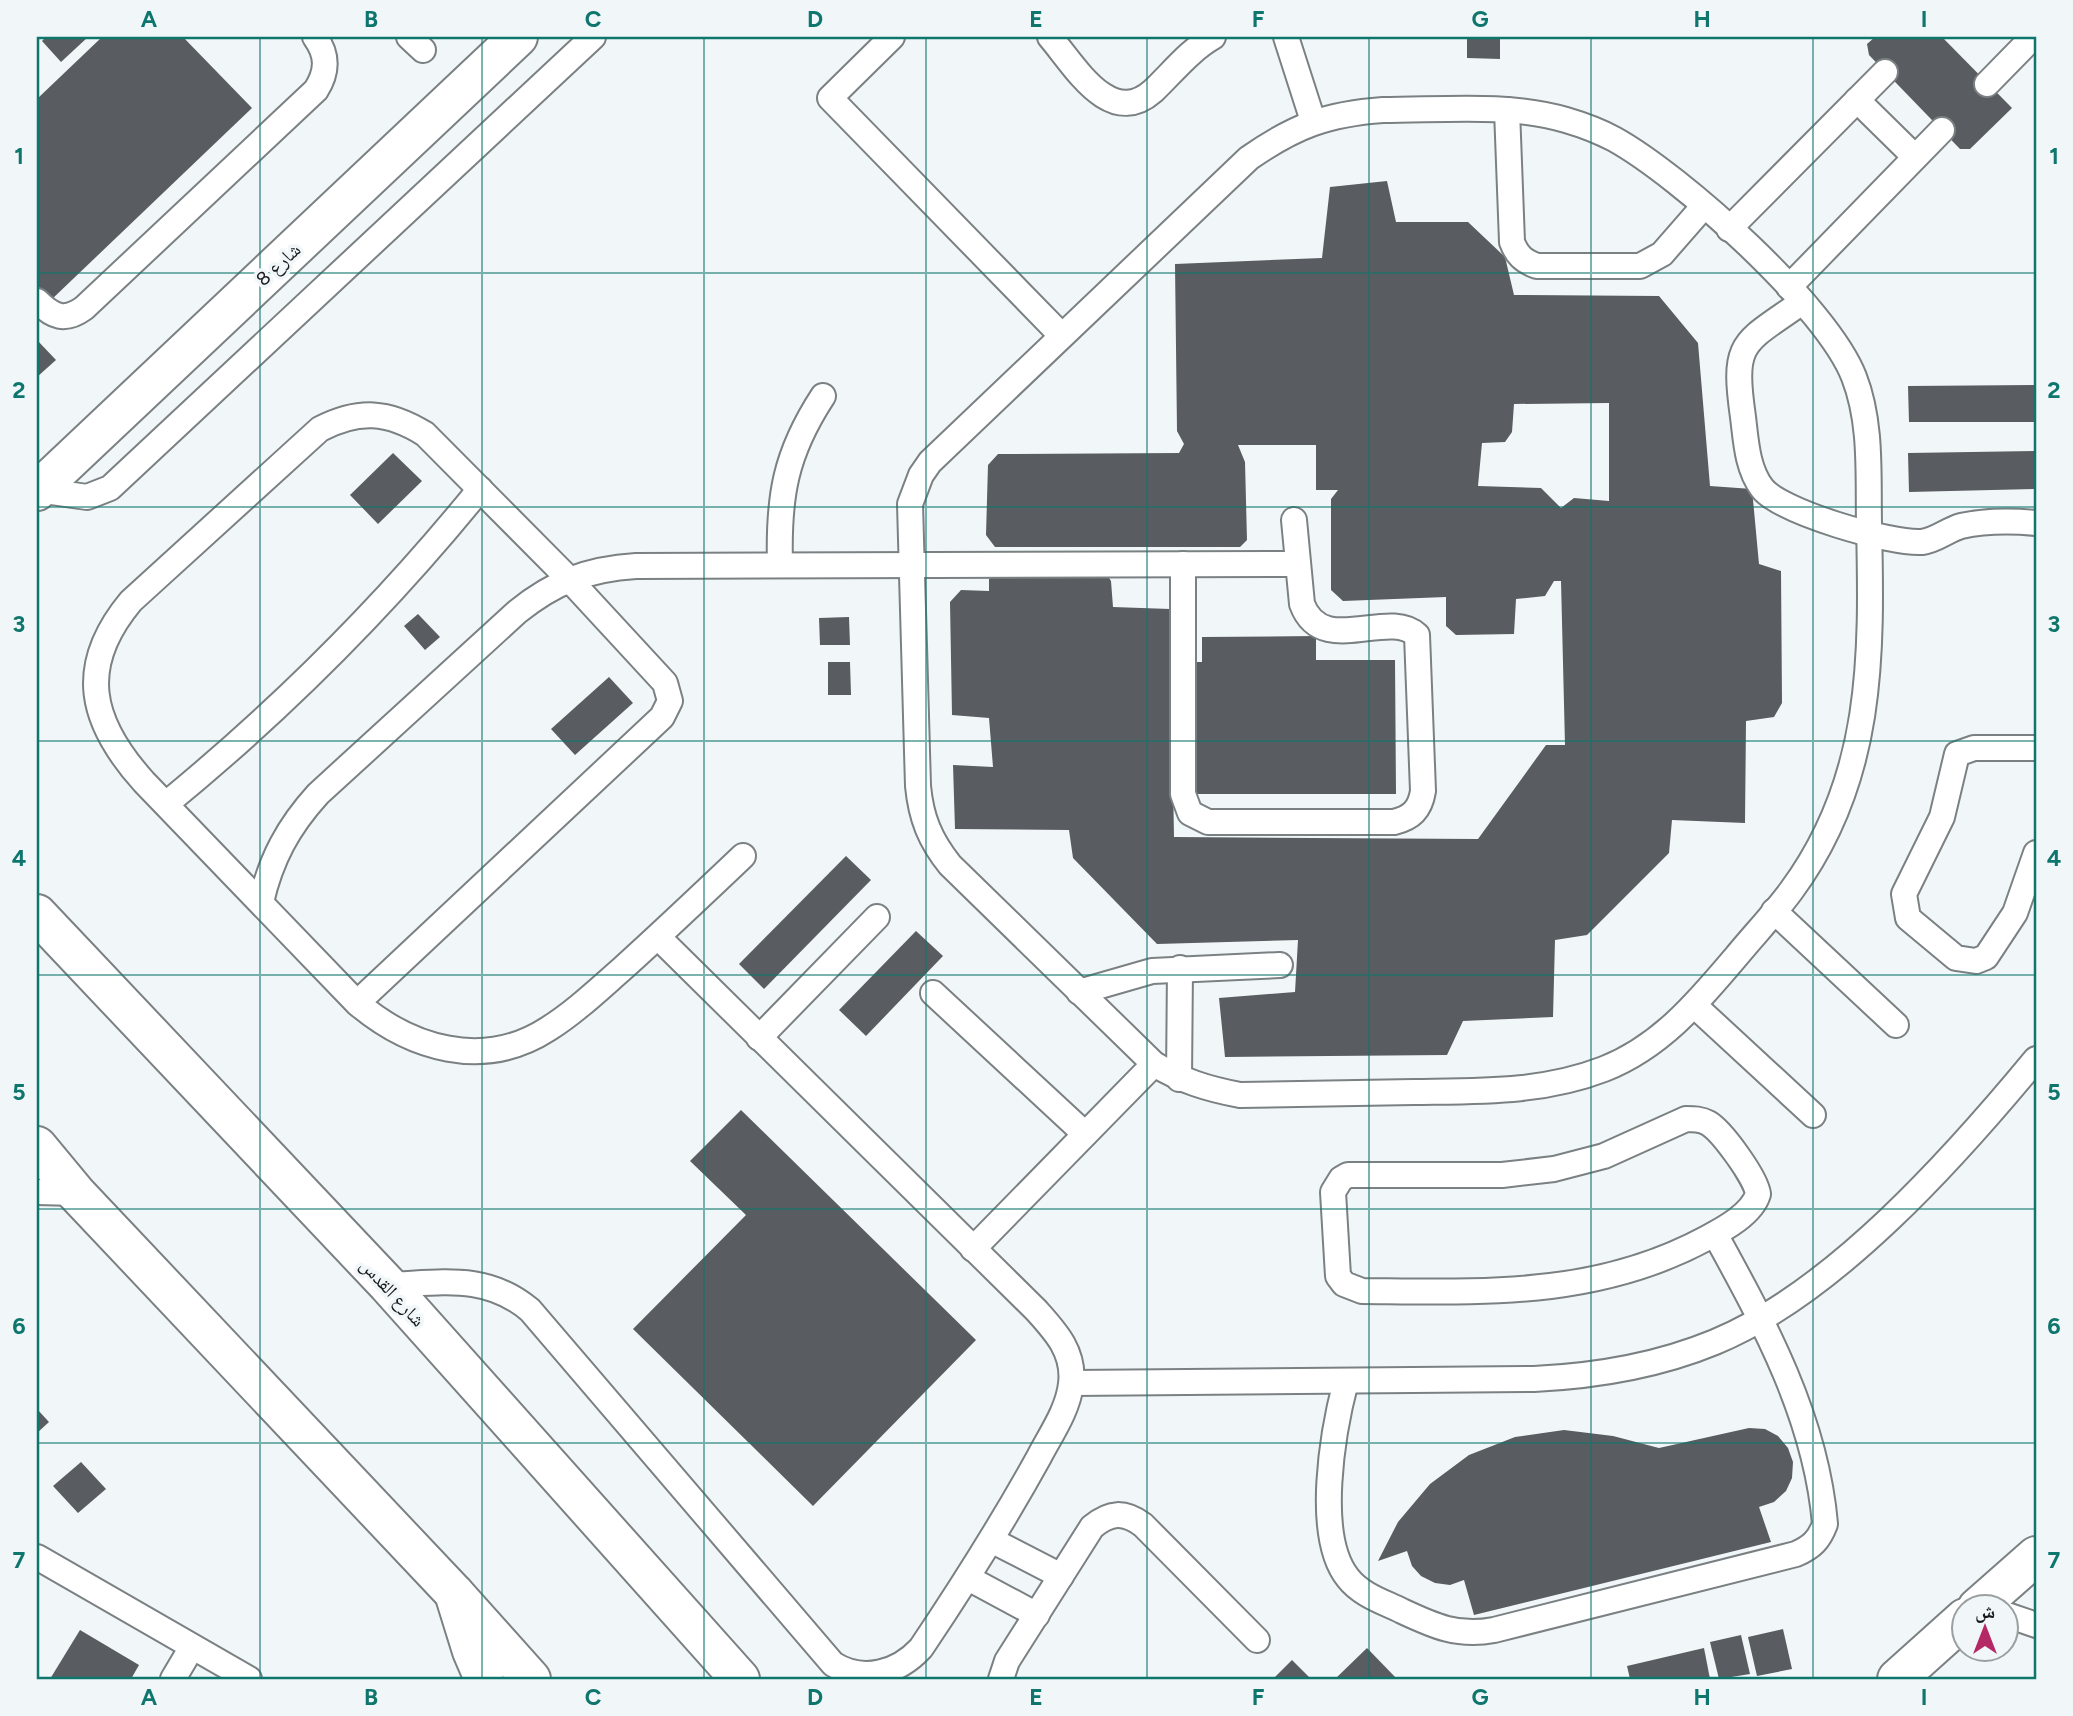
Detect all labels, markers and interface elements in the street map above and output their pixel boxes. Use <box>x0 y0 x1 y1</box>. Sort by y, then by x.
text: A <box>141 5 158 33</box>
text: B <box>364 5 378 33</box>
text: C <box>585 5 602 33</box>
text: D <box>807 5 823 33</box>
text: E <box>1029 5 1043 33</box>
text: F <box>1252 5 1265 33</box>
text: G <box>1471 5 1489 33</box>
text: H <box>1693 5 1711 33</box>
text: I <box>1921 5 1927 33</box>
text: 1 <box>14 142 24 170</box>
text: 1 <box>2049 142 2059 170</box>
street label: شارع 8 <box>251 238 305 291</box>
text: 2 <box>12 376 26 404</box>
text: 2 <box>2047 376 2061 404</box>
text: 3 <box>13 610 25 638</box>
text: 3 <box>2048 610 2060 638</box>
text: 4 <box>12 844 26 872</box>
text: 4 <box>2047 844 2061 872</box>
text: 5 <box>12 1078 26 1106</box>
text: 5 <box>2047 1078 2061 1106</box>
street label: شارع القدس <box>355 1253 430 1331</box>
text: 6 <box>12 1312 26 1340</box>
text: 6 <box>2047 1312 2061 1340</box>
text: 7 <box>13 1546 26 1574</box>
text: 7 <box>2048 1546 2061 1574</box>
north arrow <box>1951 1594 2021 1664</box>
text: ش <box>1975 1600 1995 1623</box>
text: A <box>141 1683 158 1711</box>
text: B <box>364 1683 378 1711</box>
text: C <box>585 1683 602 1711</box>
text: D <box>807 1683 823 1711</box>
text: E <box>1029 1683 1043 1711</box>
text: F <box>1252 1683 1265 1711</box>
text: G <box>1471 1683 1489 1711</box>
text: H <box>1693 1683 1711 1711</box>
text: I <box>1921 1683 1927 1711</box>

